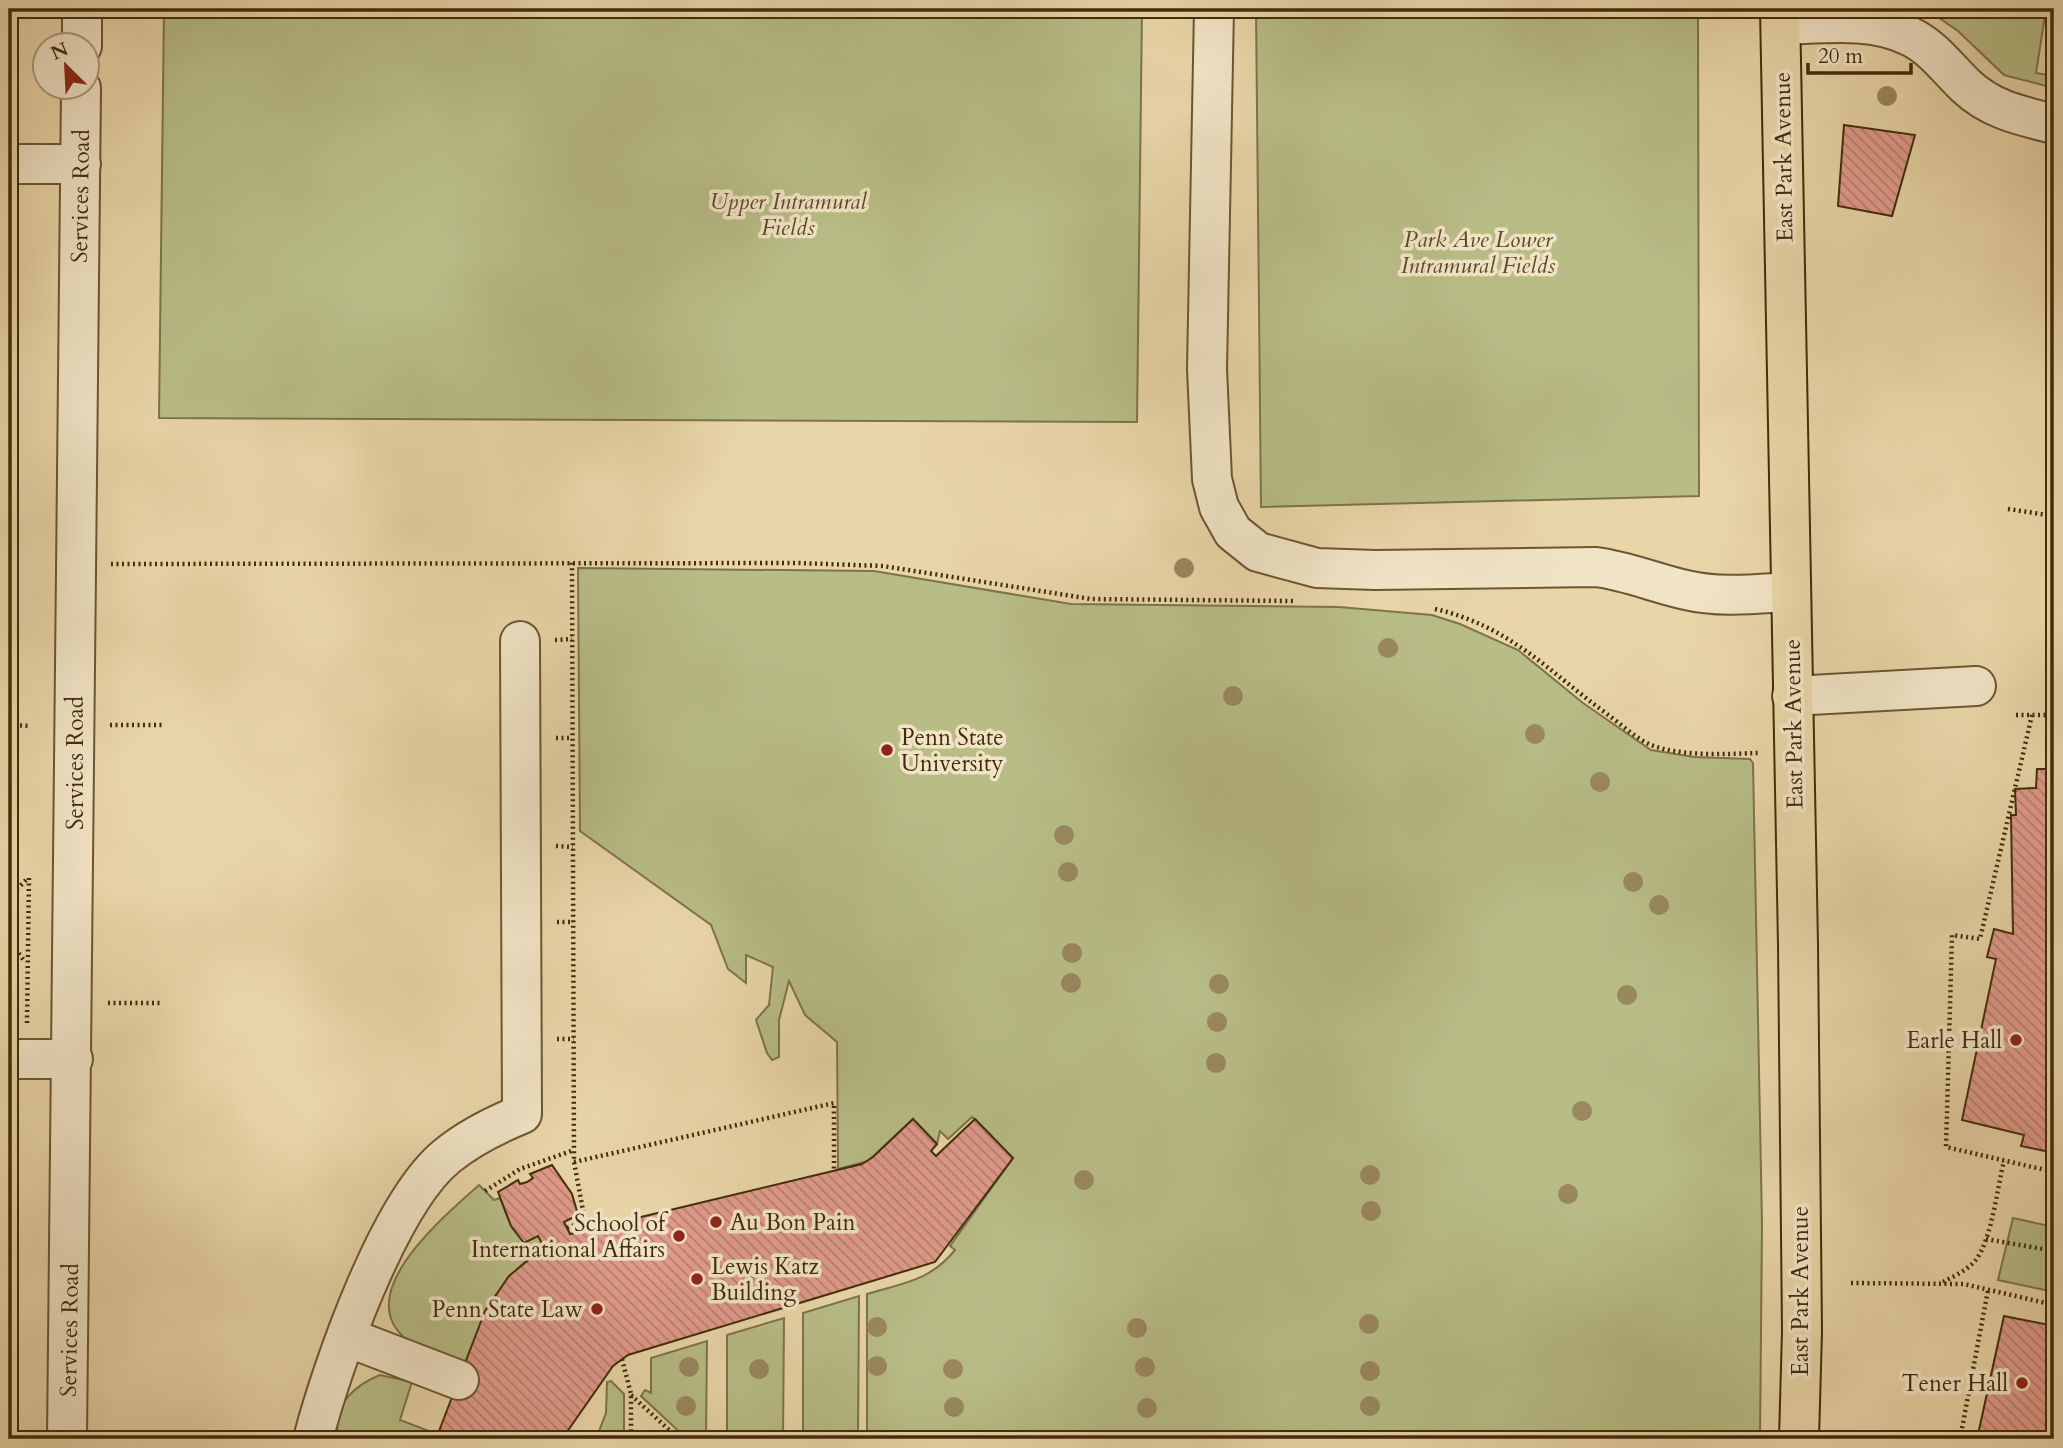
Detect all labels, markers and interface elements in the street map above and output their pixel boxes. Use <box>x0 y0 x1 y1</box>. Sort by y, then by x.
north arrow <box>32 32 102 102</box>
scale bar <box>1808 32 1911 76</box>
text: N <box>47 36 73 67</box>
text: 20 m <box>1818 42 1863 71</box>
street label: East Park Avenue <box>1767 72 1800 242</box>
street label: Services Road <box>64 128 97 263</box>
park label: Upper Intramural Fields <box>709 186 867 243</box>
park label: Park Ave Lower Intramural Fields <box>1401 224 1556 281</box>
street label: East Park Avenue <box>1777 639 1810 809</box>
street label: Services Road <box>60 695 91 830</box>
place label: Penn State University <box>901 722 1004 779</box>
marker: Penn State University <box>879 742 895 758</box>
place label: Earle Hall <box>1906 1025 2002 1056</box>
marker: Earle Hall <box>2008 1032 2024 1048</box>
street label: East Park Avenue <box>1785 1206 1816 1376</box>
place label: Au Bon Pain <box>730 1207 856 1238</box>
place label: School of International Affairs <box>471 1208 669 1265</box>
marker: Au Bon Pain <box>708 1214 724 1230</box>
marker: School of International Affairs <box>671 1228 687 1244</box>
place label: Lewis Katz Building <box>711 1251 819 1308</box>
street label: Services Road <box>53 1262 86 1397</box>
marker: Lewis Katz Building <box>689 1271 705 1287</box>
place label: Penn State Law <box>432 1294 584 1325</box>
marker: Penn State Law <box>589 1301 605 1317</box>
place label: Tener Hall <box>1902 1368 2008 1399</box>
marker: Tener Hall <box>2014 1375 2030 1391</box>

